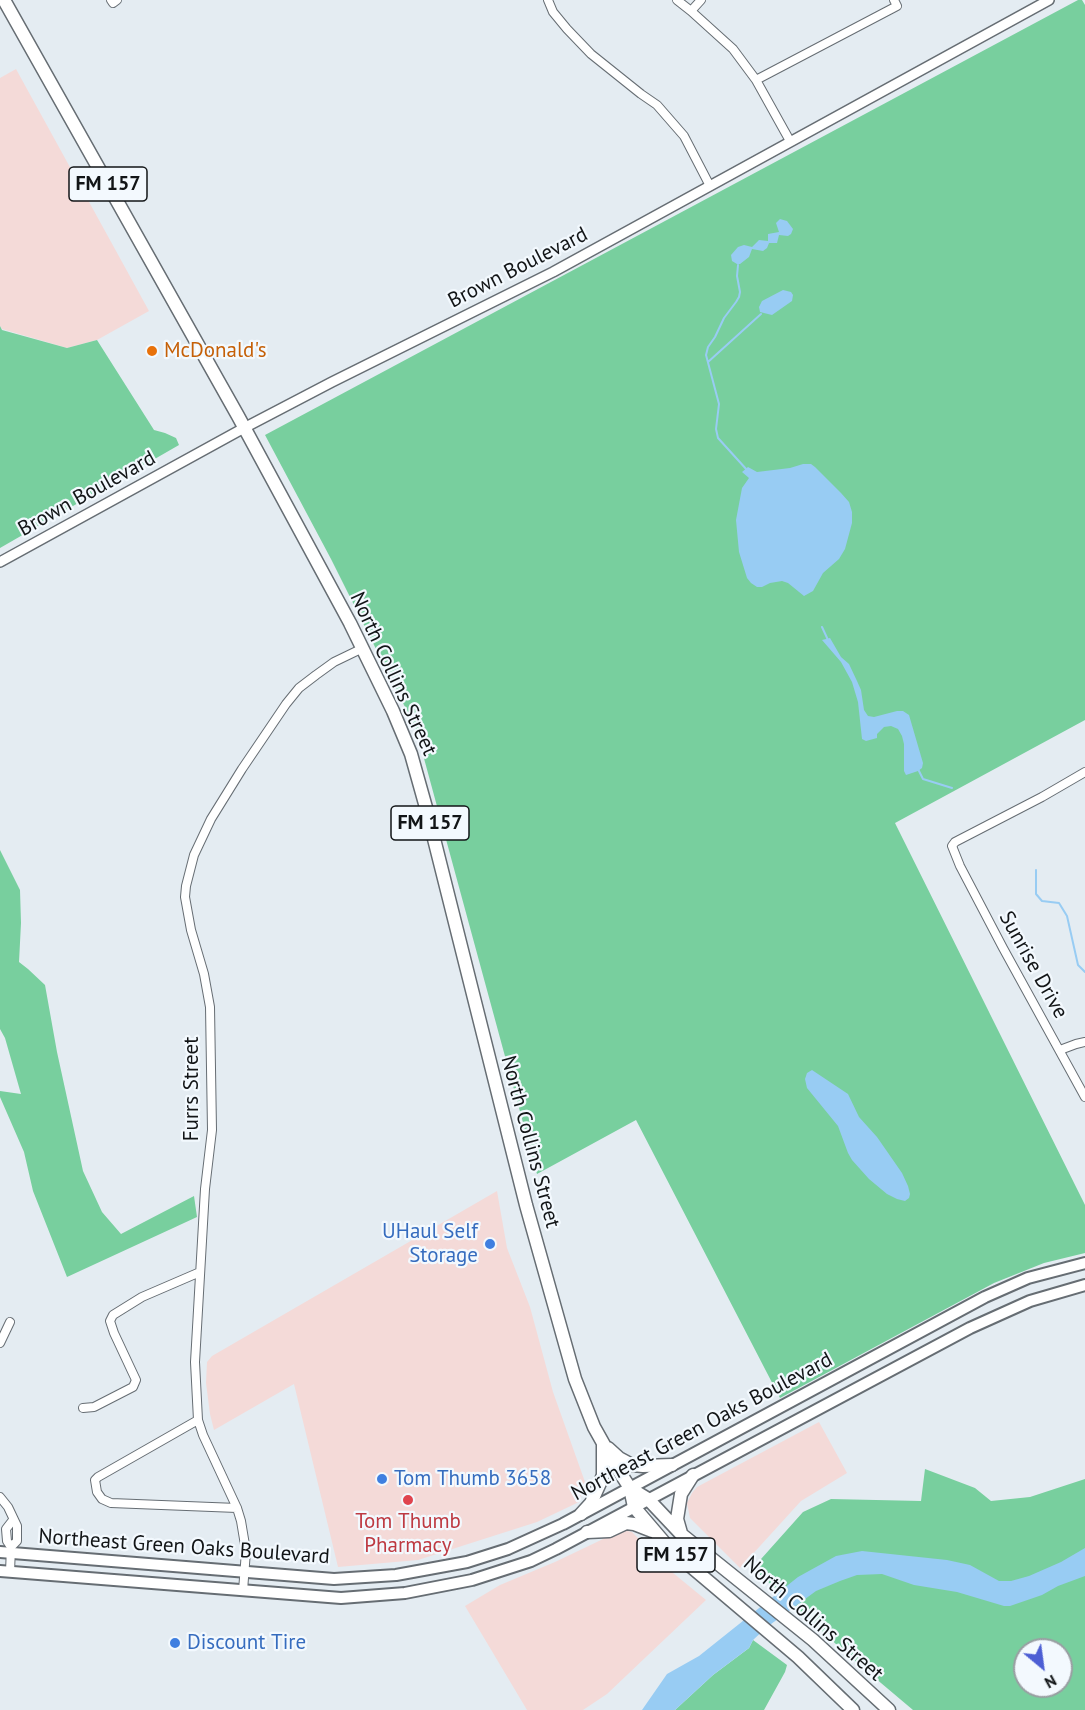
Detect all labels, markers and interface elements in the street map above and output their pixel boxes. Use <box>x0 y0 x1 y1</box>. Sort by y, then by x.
road number: FM 157 <box>69 167 147 201</box>
street label: Brown Boulevard <box>444 222 592 314</box>
place label: McDonald's <box>164 338 267 364</box>
marker: McDonald's <box>145 344 159 358</box>
street label: Brown Boulevard <box>14 446 160 542</box>
street label: North Collins Street <box>344 588 442 760</box>
road number: FM 157 <box>391 806 469 840</box>
street label: Sunrise Drive <box>993 907 1073 1023</box>
street label: Furrs Street <box>179 1037 205 1141</box>
street label: North Collins Street <box>495 1053 565 1231</box>
place label: UHaul Self Storage <box>382 1219 478 1269</box>
marker: UHaul Self Storage <box>483 1237 497 1251</box>
street label: Northeast Green Oaks Boulevard <box>567 1347 837 1507</box>
place label: Tom Thumb 3658 <box>394 1466 551 1492</box>
marker: Tom Thumb 3658 <box>375 1472 389 1486</box>
marker: Tom Thumb Pharmacy <box>401 1493 415 1507</box>
place label: Tom Thumb Pharmacy <box>355 1509 461 1559</box>
street label: Northeast Green Oaks Boulevard <box>37 1524 331 1570</box>
road number: FM 157 <box>637 1538 715 1572</box>
street label: North Collins Street <box>738 1551 888 1687</box>
place label: Discount Tire <box>187 1630 306 1656</box>
marker: Discount Tire <box>168 1636 182 1650</box>
north arrow <box>1013 1638 1073 1698</box>
text: N <box>1041 1671 1060 1693</box>

